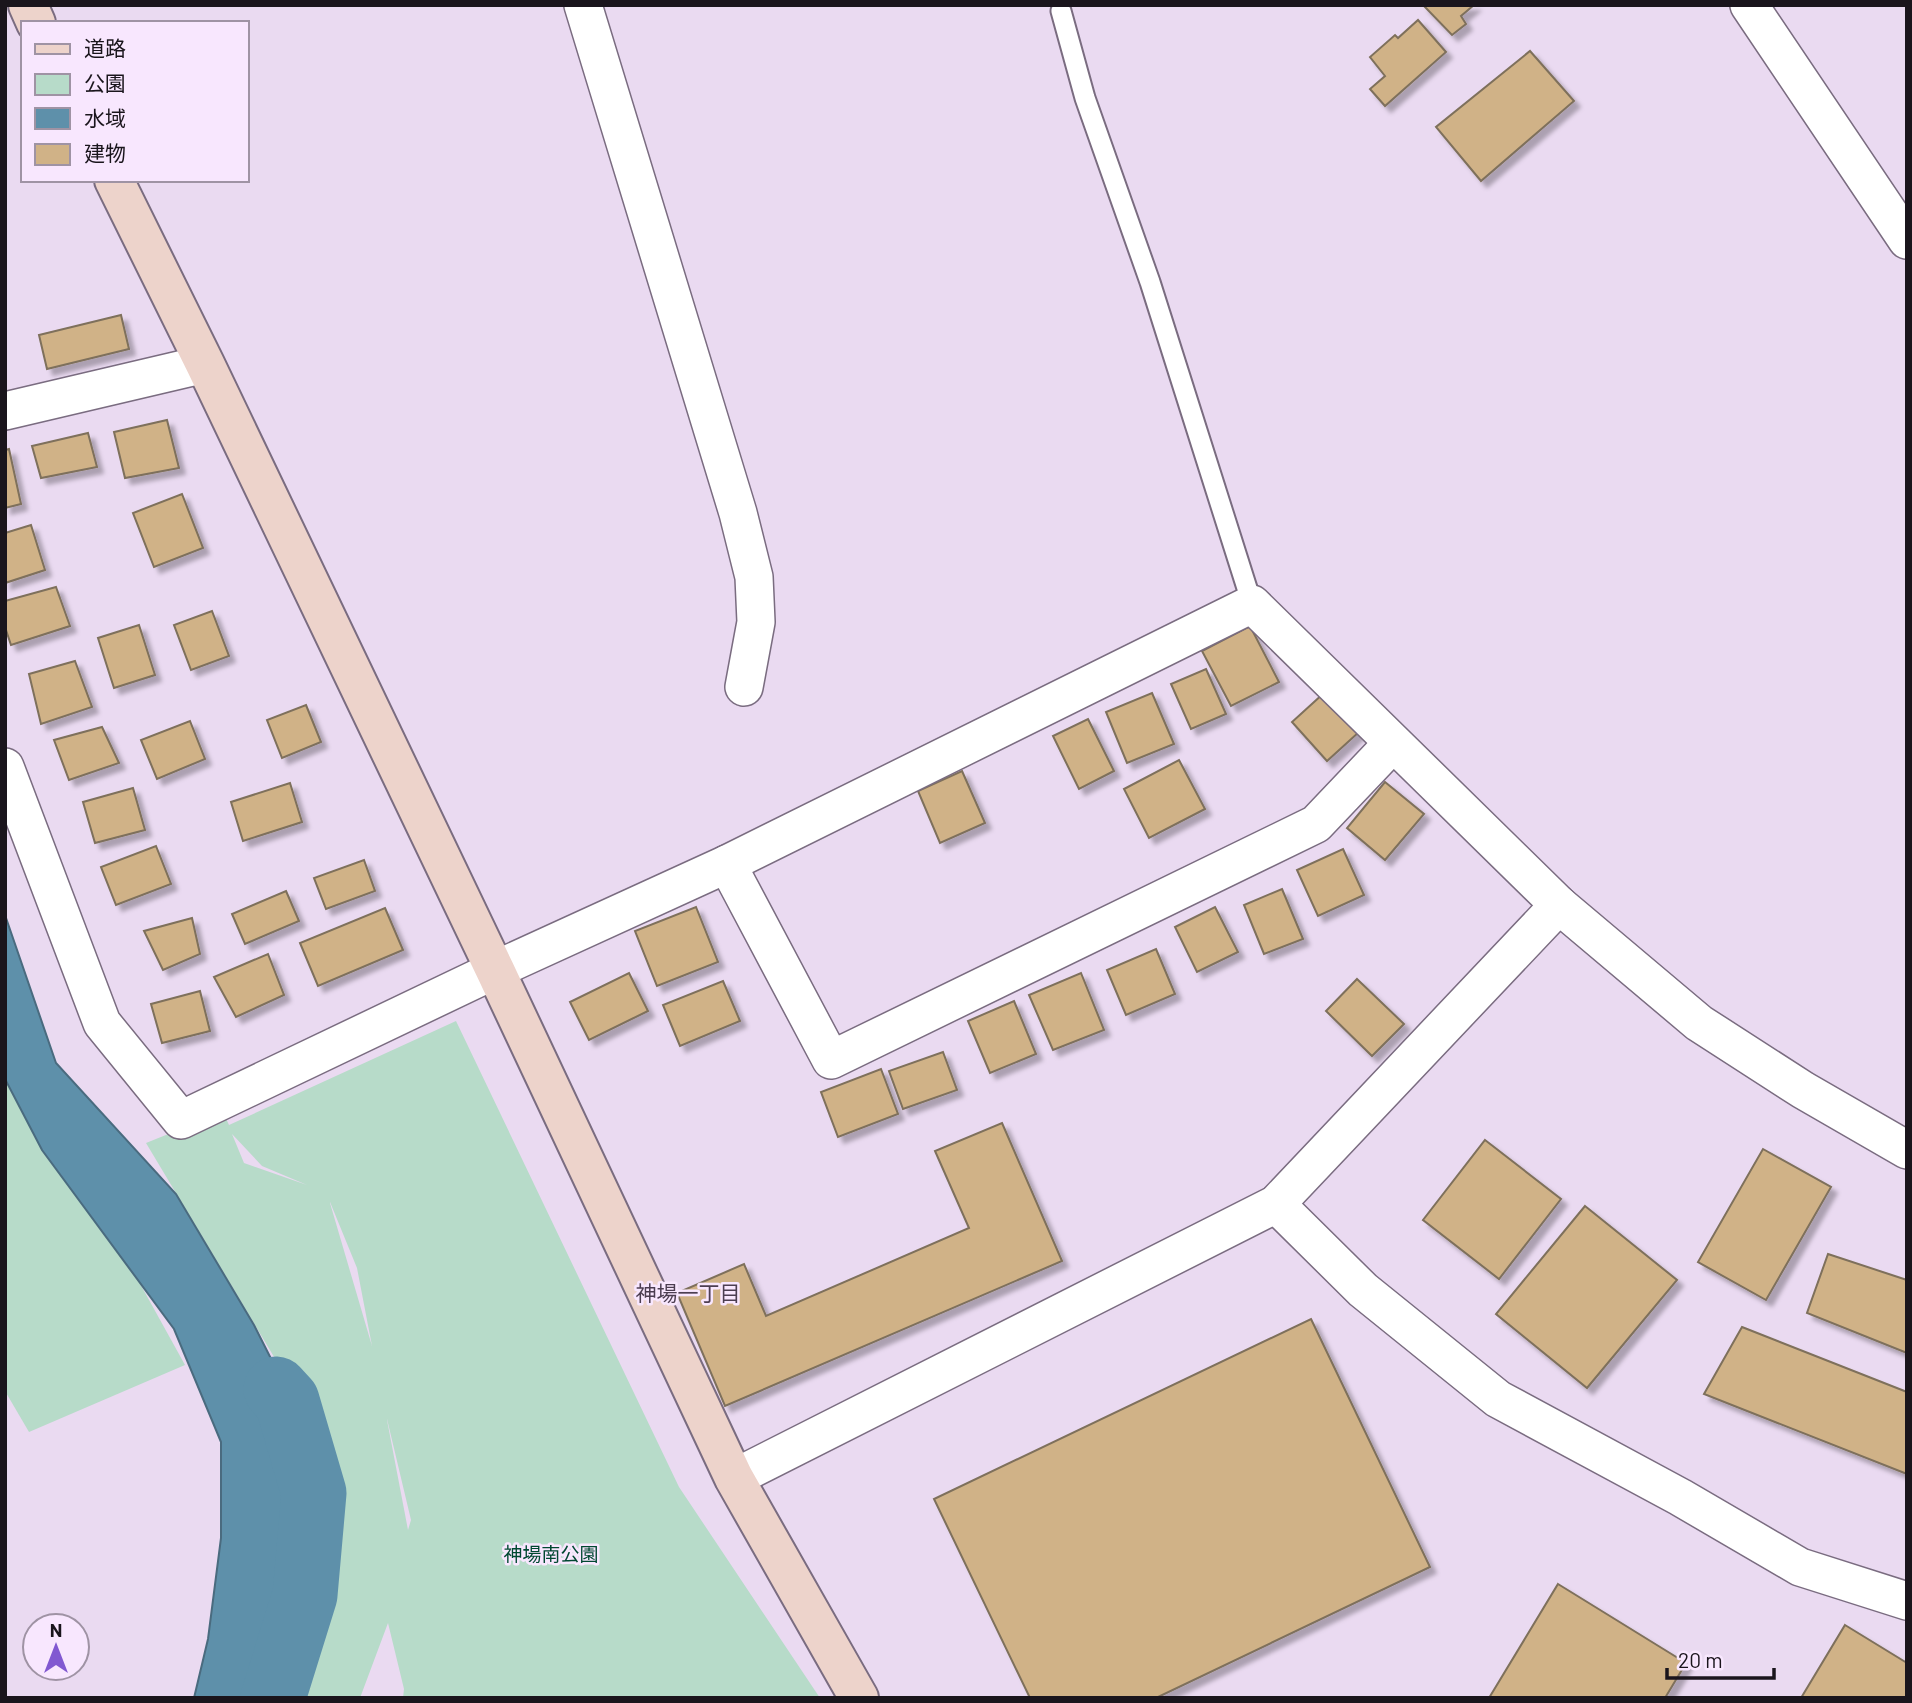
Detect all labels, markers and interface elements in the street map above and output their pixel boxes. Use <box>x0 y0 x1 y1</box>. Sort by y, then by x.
legend <box>21 21 248 182</box>
text: 道路 <box>84 35 126 60</box>
text: 公園 <box>84 70 126 95</box>
text: 水域 <box>84 105 126 130</box>
text: 建物 <box>84 140 126 165</box>
district label: 神場一丁目 <box>636 1280 741 1305</box>
park label: 神場南公園 <box>503 1542 599 1565</box>
north arrow <box>21 1612 91 1682</box>
text: N <box>50 1618 62 1641</box>
scale bar <box>1667 1636 1774 1680</box>
text: 20 m <box>1678 1647 1723 1672</box>

